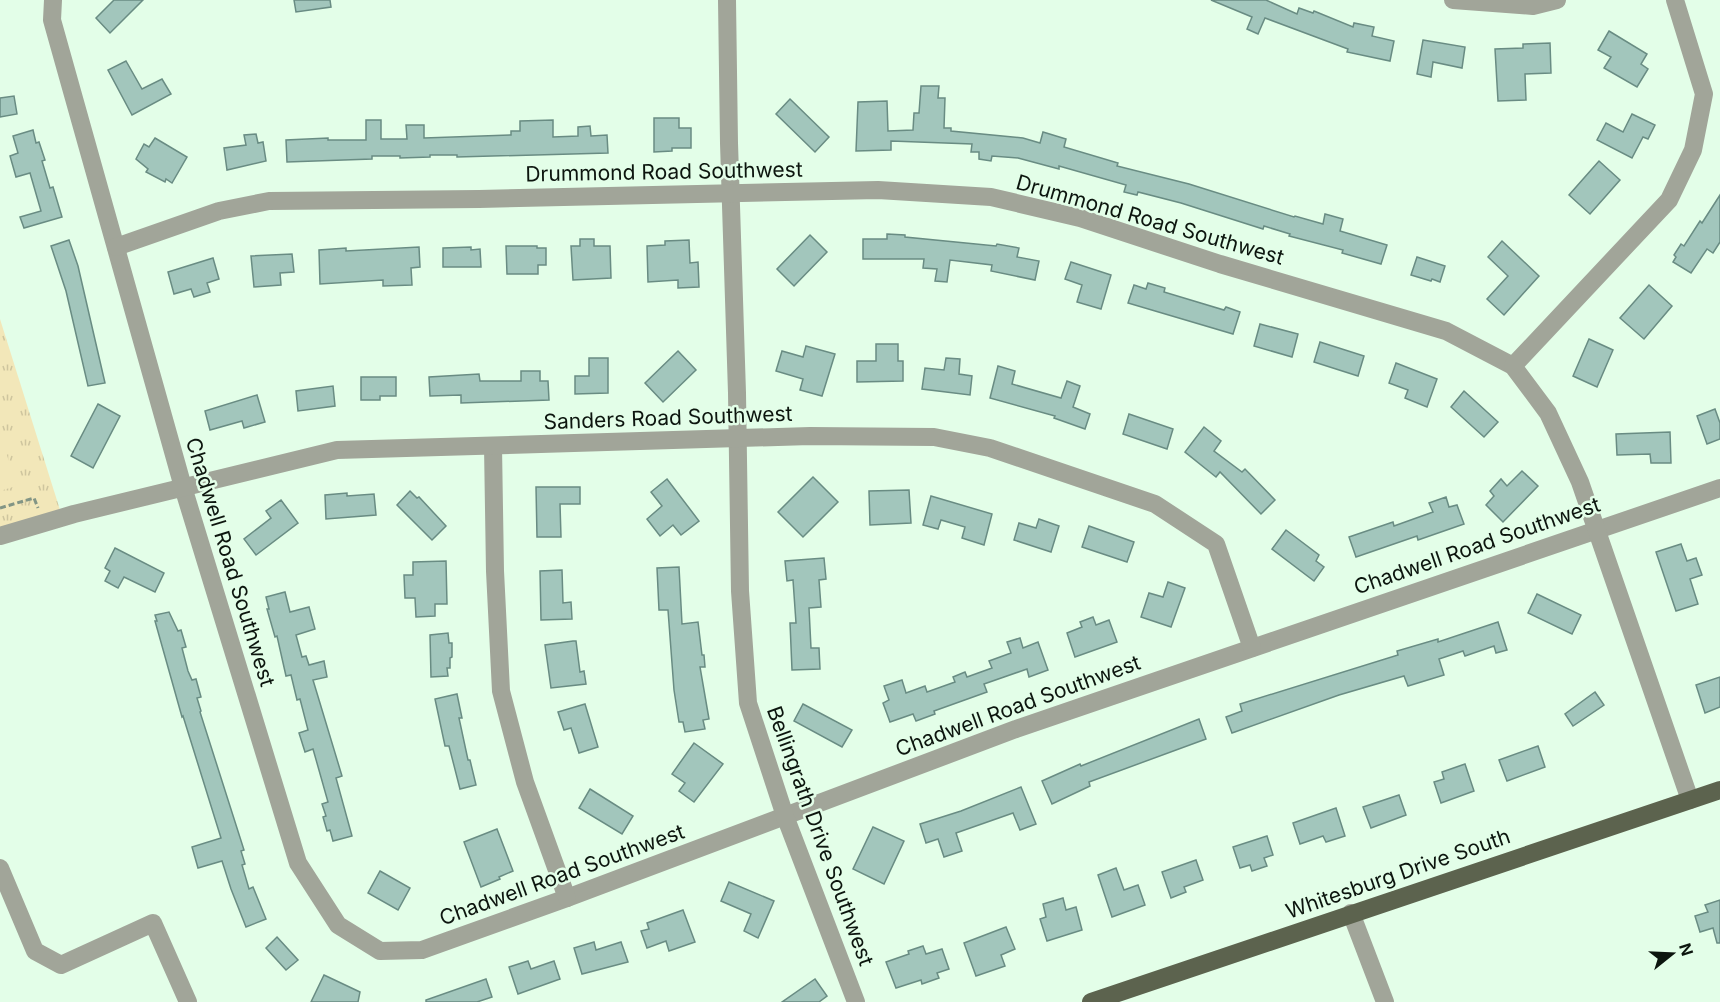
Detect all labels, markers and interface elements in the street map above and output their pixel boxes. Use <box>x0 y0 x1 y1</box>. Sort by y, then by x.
street label: Drummond Road Southwest <box>525 157 803 186</box>
street label: Drummond Road Southwest <box>1013 169 1287 270</box>
street label: Sanders Road Southwest <box>543 401 793 434</box>
street label: Chadwell Road Southwest <box>181 434 280 689</box>
street label: Chadwell Road Southwest <box>1350 492 1603 599</box>
street label: Chadwell Road Southwest <box>892 649 1144 762</box>
street label: Bellingrath Drive Southwest <box>762 703 879 969</box>
street label: Chadwell Road Southwest <box>436 818 688 931</box>
street label: Whitesburg Drive South <box>1282 823 1513 924</box>
north arrow <box>1642 924 1702 984</box>
text: N <box>1675 940 1698 958</box>

